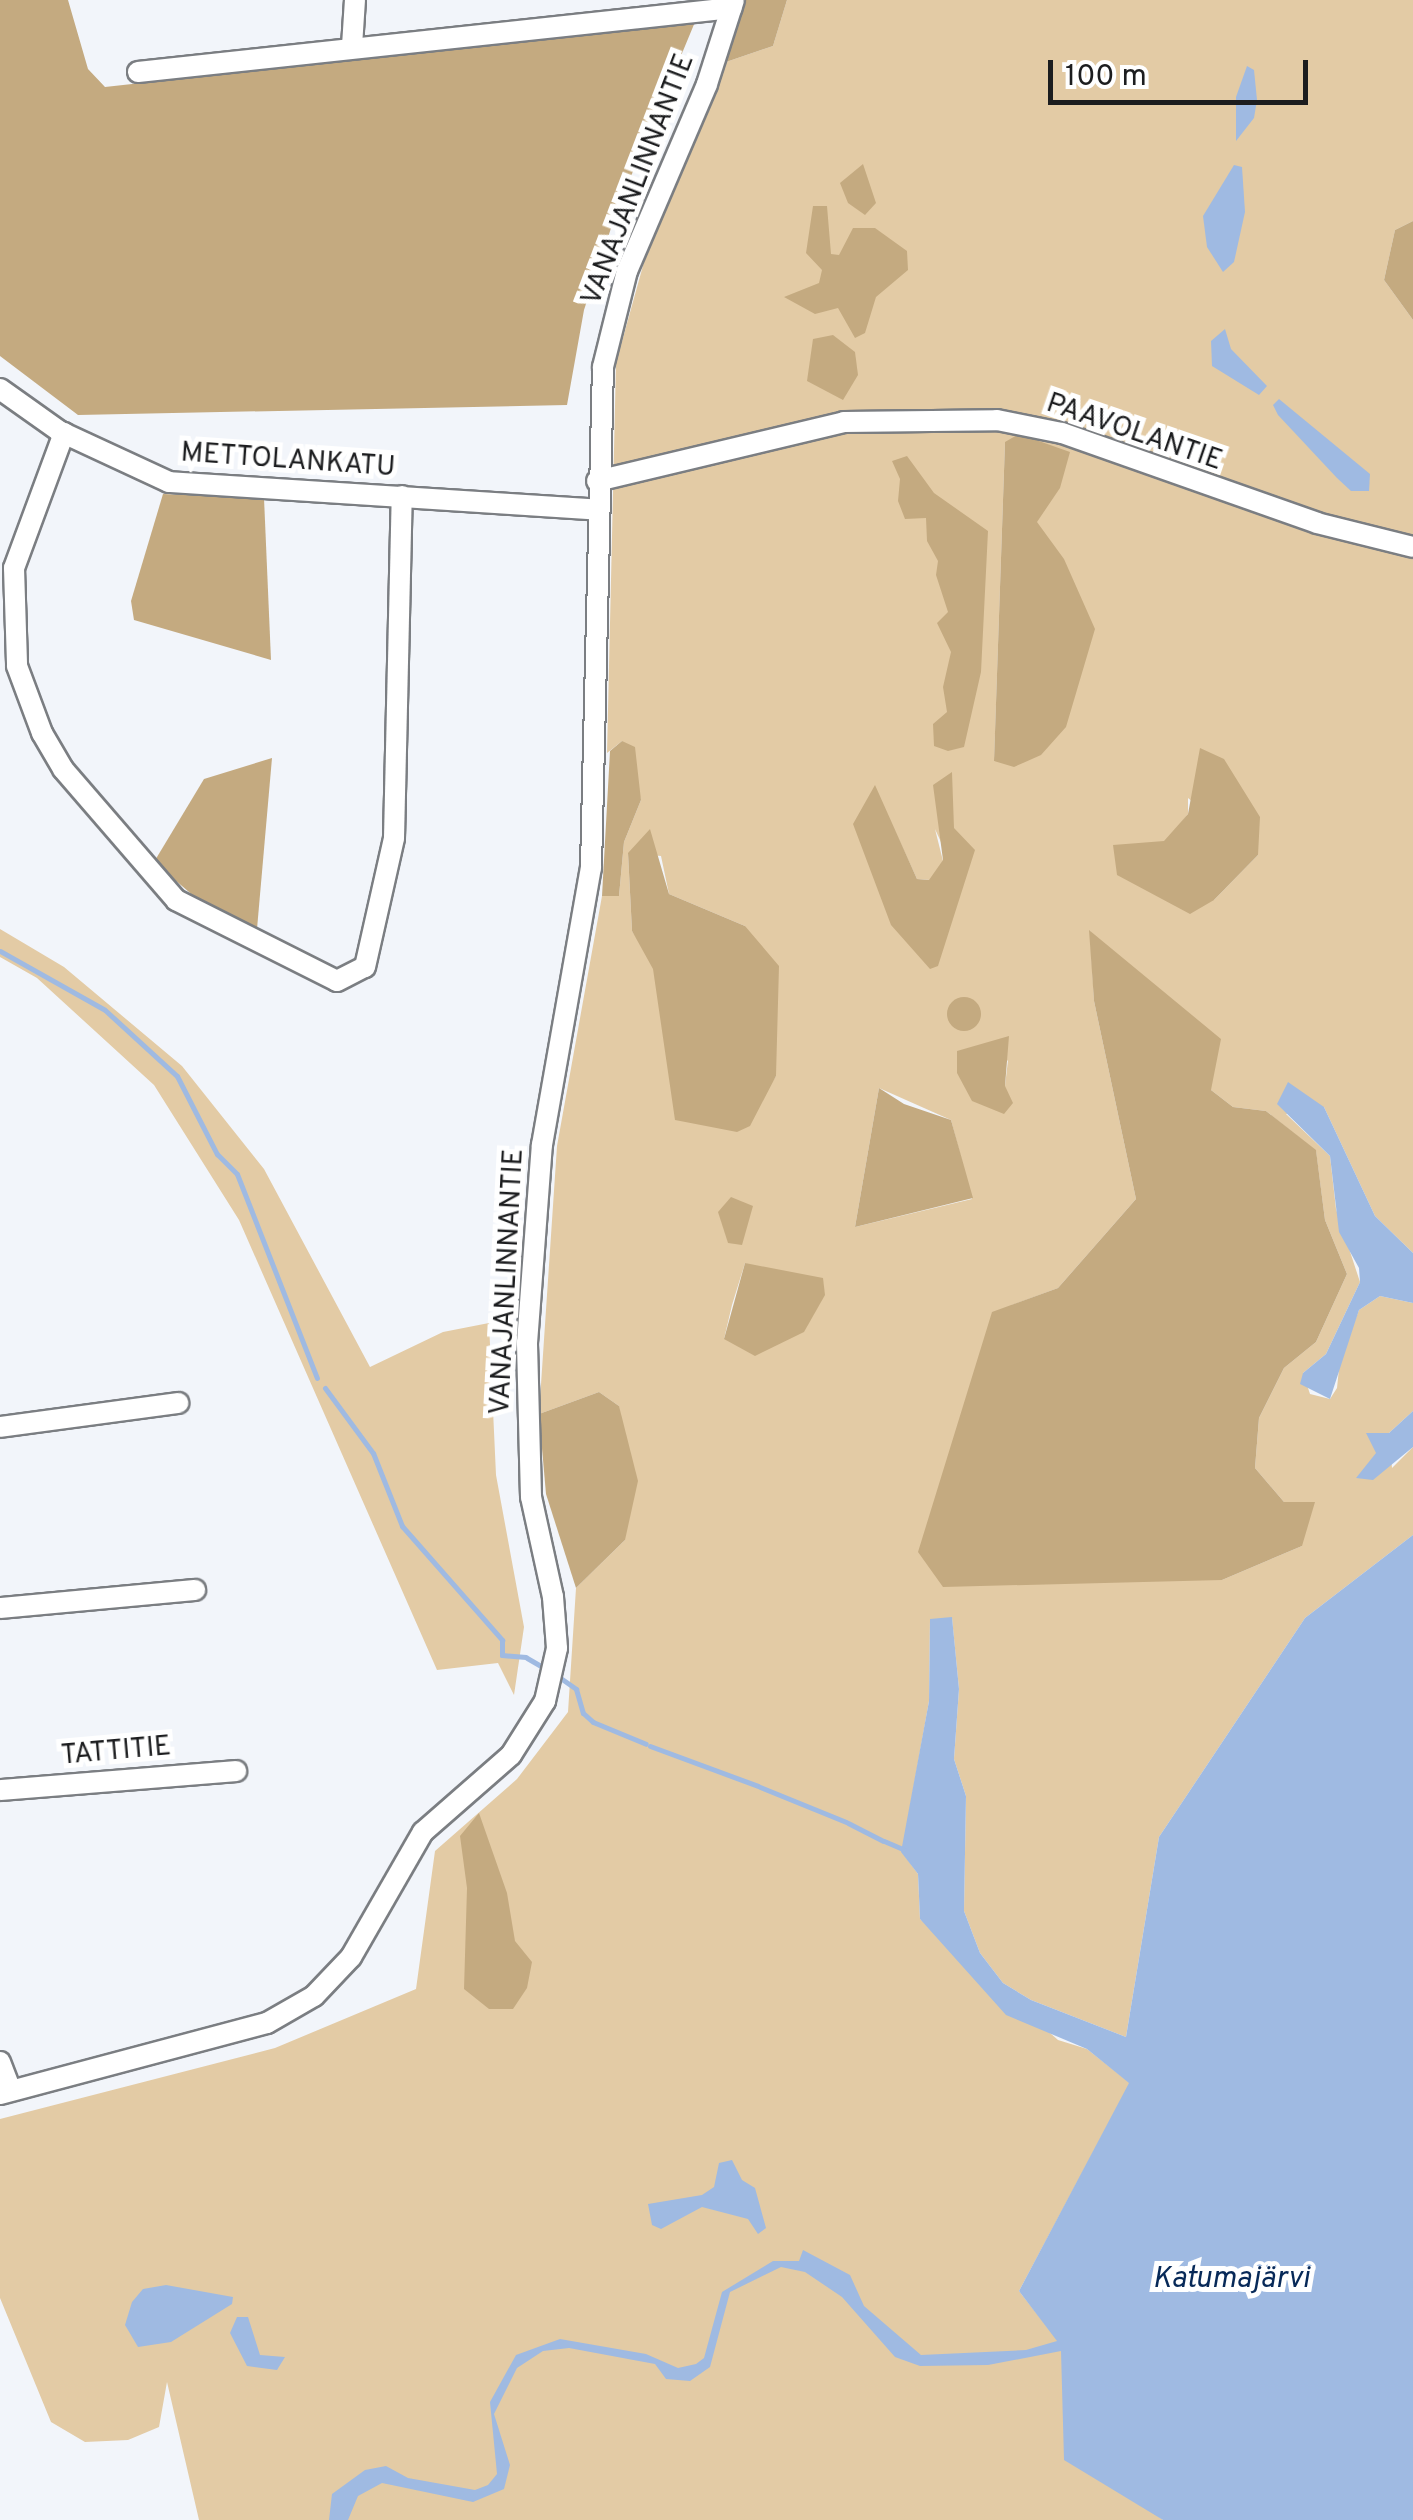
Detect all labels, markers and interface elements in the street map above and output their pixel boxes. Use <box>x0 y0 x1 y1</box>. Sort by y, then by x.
scale bar <box>1053 40 1313 102</box>
street label: VANAJANLINNANTIE <box>576 50 702 310</box>
text: 100 m <box>1065 59 1147 96</box>
street label: PAAVOLANTIE <box>1042 387 1226 479</box>
street label: METTOLANKATU <box>180 437 396 485</box>
street label: VANAJANLINNANTIE <box>484 1148 532 1416</box>
street label: TATTITIE <box>60 1730 172 1774</box>
water label: Katumajärvi <box>1153 2262 1309 2298</box>

